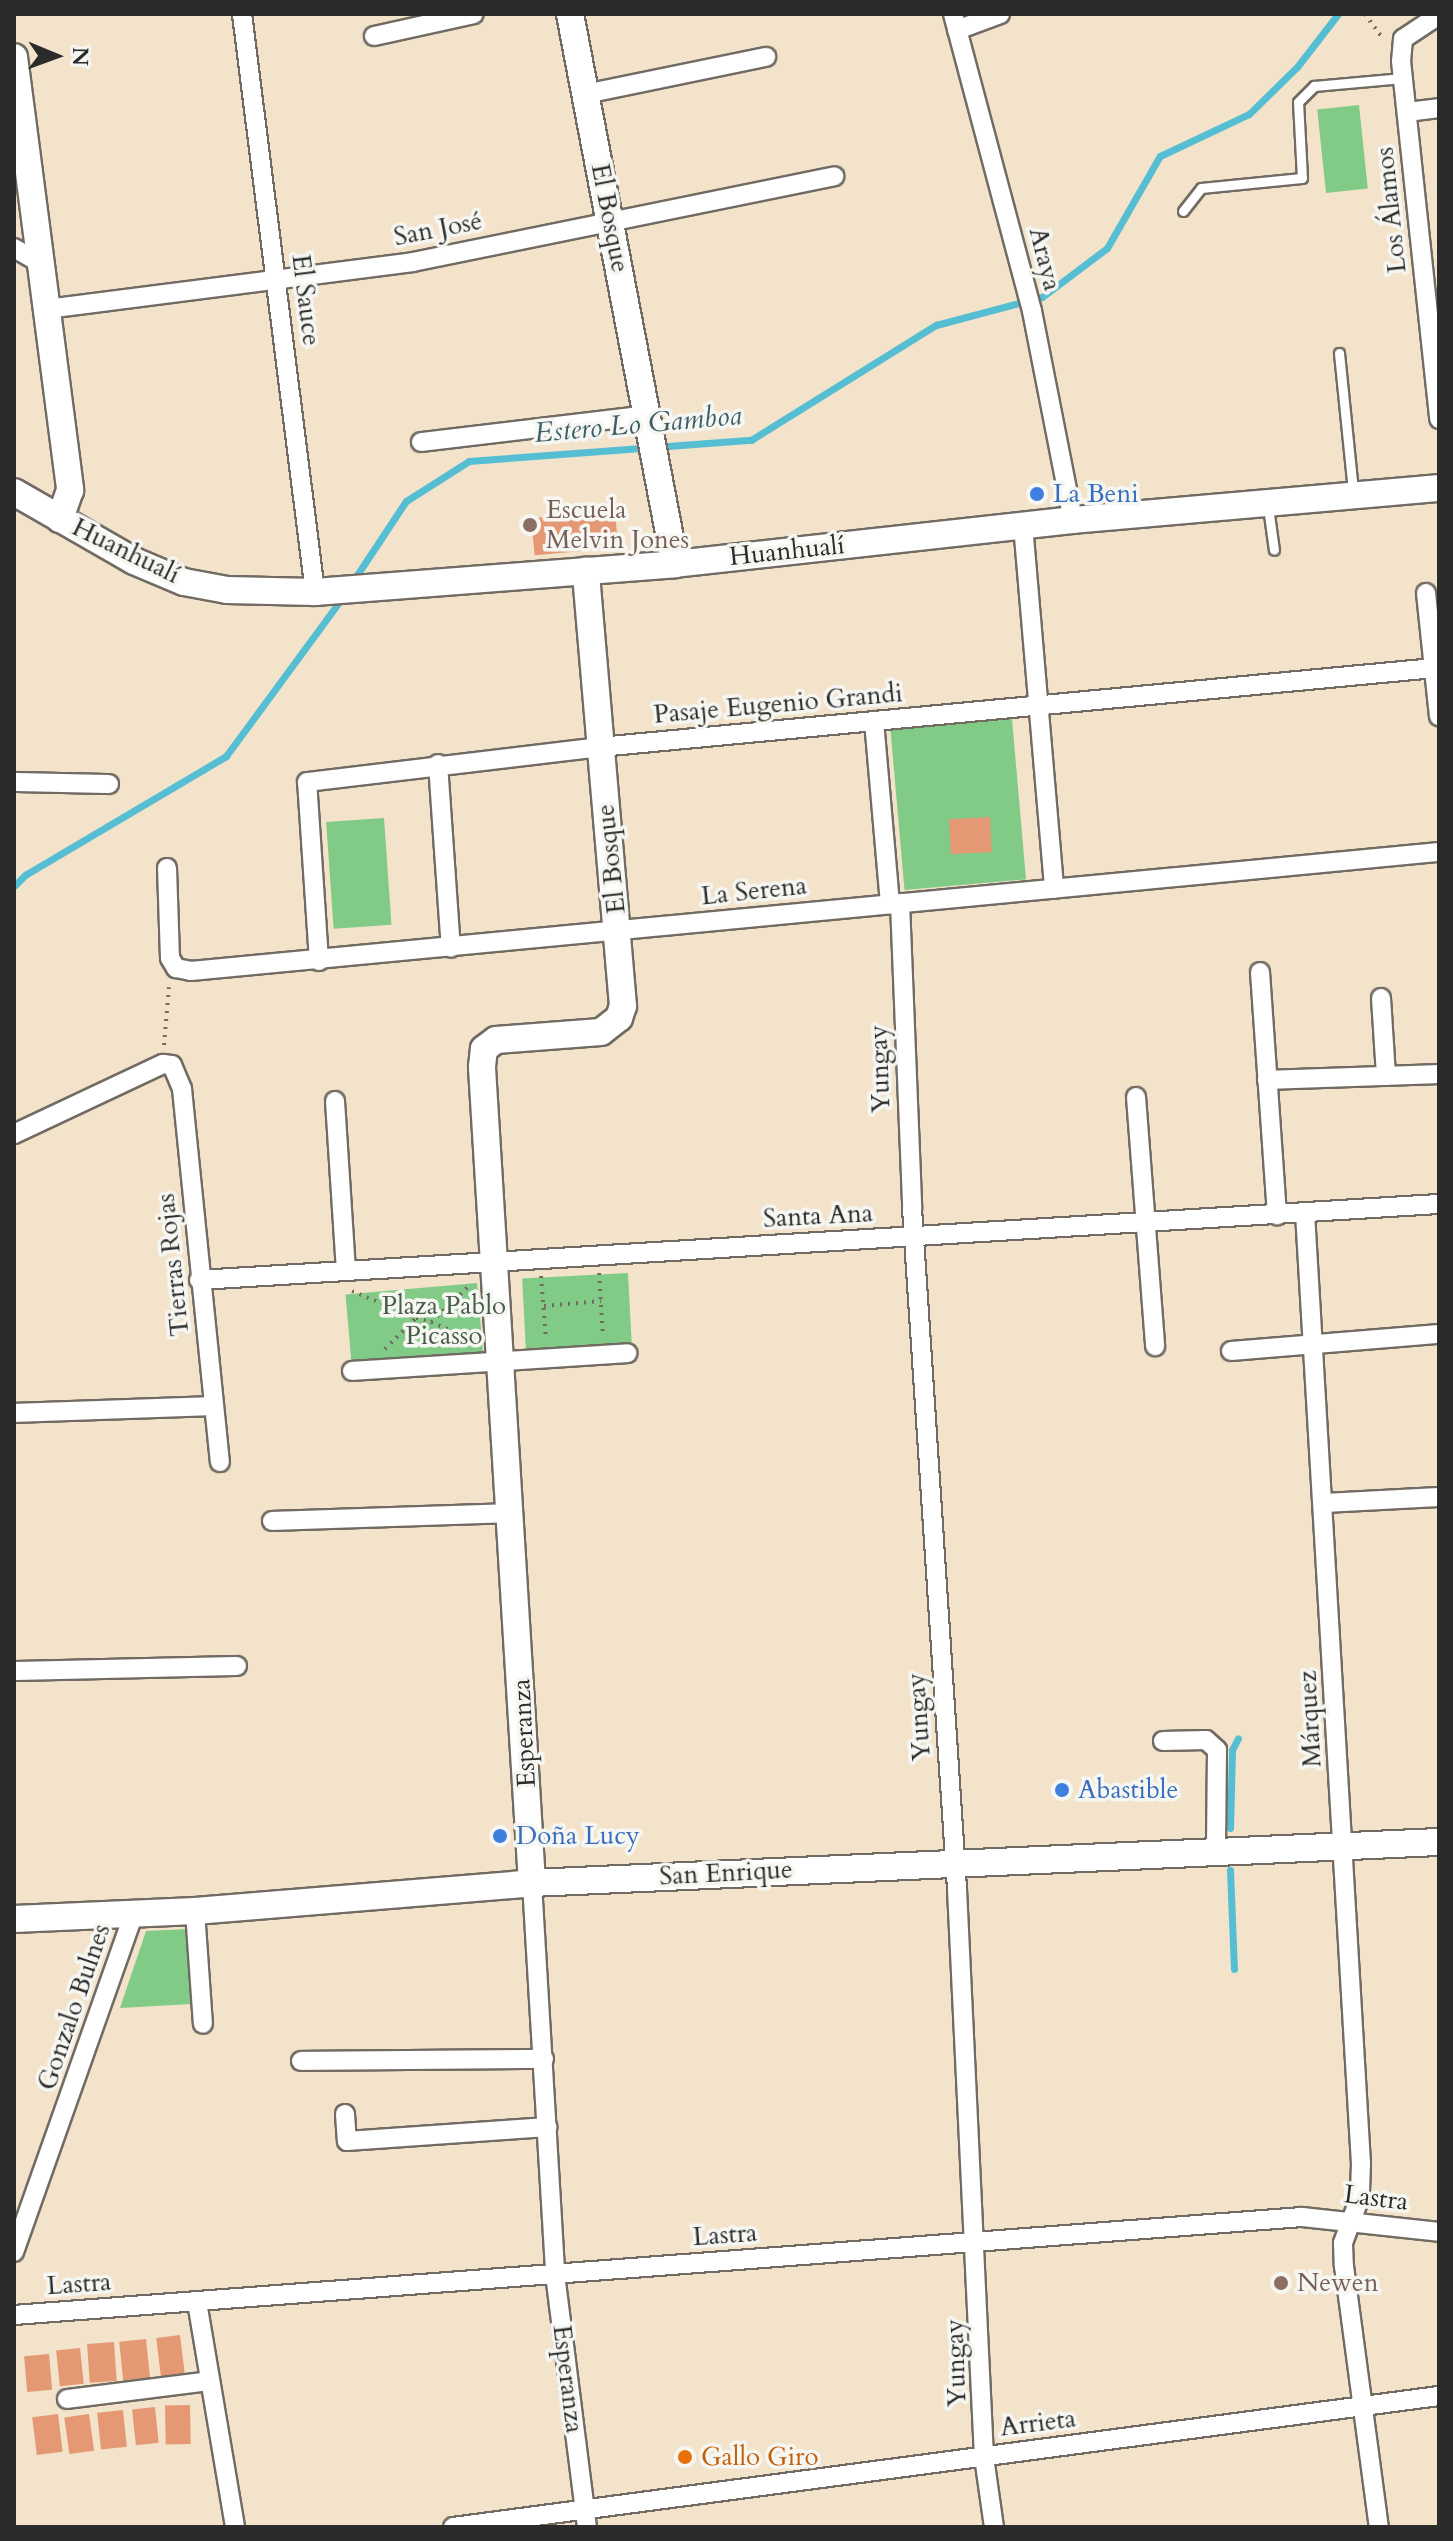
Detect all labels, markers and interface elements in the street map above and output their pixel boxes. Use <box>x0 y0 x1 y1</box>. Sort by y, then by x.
north arrow <box>16 16 96 96</box>
text: N <box>65 47 95 66</box>
street label: Los Álamos <box>1369 145 1413 275</box>
street label: El Bosque <box>584 161 636 275</box>
street label: San José <box>391 205 485 253</box>
street label: Araya <box>1022 224 1068 294</box>
street label: El Sauce <box>285 253 327 347</box>
water label: Estero Lo Gamboa <box>533 398 743 450</box>
place label: La Beni <box>1053 478 1139 510</box>
marker: La Beni <box>1028 485 1046 503</box>
place label: Escuela Melvin Jones <box>546 494 689 556</box>
street label: Huanhualí <box>67 512 185 590</box>
marker: Escuela Melvin Jones <box>521 516 539 534</box>
street label: Huanhualí <box>728 529 846 573</box>
street label: Pasaje Eugenio Grandi <box>652 678 904 730</box>
street label: El Bosque <box>590 803 632 915</box>
street label: La Serena <box>700 870 808 912</box>
street label: Yungay <box>863 1024 897 1114</box>
street label: Tierras Rojas <box>150 1192 196 1338</box>
street label: Santa Ana <box>762 1198 874 1234</box>
park label: Plaza Pablo Picasso <box>382 1290 506 1352</box>
street label: Márquez <box>1292 1670 1328 1768</box>
street label: Yungay <box>900 1672 938 1762</box>
street label: Esperanza <box>506 1678 542 1788</box>
place label: Abastible <box>1078 1774 1178 1806</box>
marker: Abastible <box>1053 1781 1071 1799</box>
place label: Doña Lucy <box>516 1820 640 1852</box>
marker: Doña Lucy <box>491 1827 509 1845</box>
street label: San Enrique <box>658 1854 794 1892</box>
street label: Gonzalo Bulnes <box>31 1920 117 2094</box>
street label: Lastra <box>1342 2179 1410 2217</box>
street label: Lastra <box>692 2217 758 2253</box>
street label: Lastra <box>46 2266 112 2302</box>
place label: Newen <box>1297 2267 1378 2299</box>
marker: Newen <box>1272 2274 1290 2292</box>
street label: Yungay <box>939 2318 973 2408</box>
street label: Esperanza <box>546 2323 590 2435</box>
street label: Arrieta <box>998 2403 1078 2443</box>
place label: Gallo Giro <box>701 2441 819 2473</box>
marker: Gallo Giro <box>676 2448 694 2466</box>

